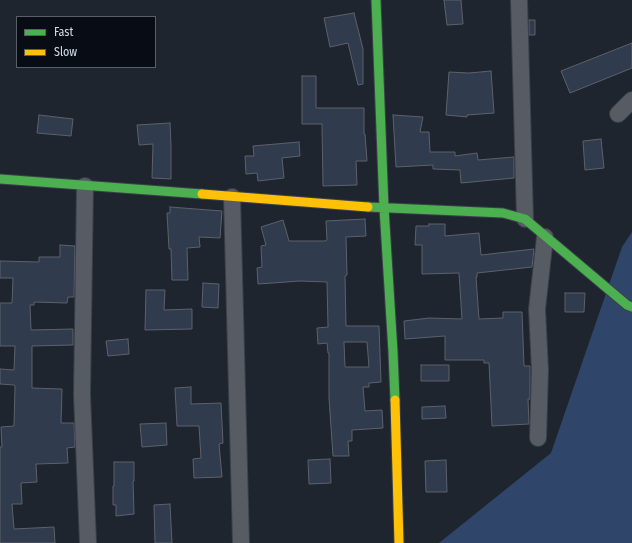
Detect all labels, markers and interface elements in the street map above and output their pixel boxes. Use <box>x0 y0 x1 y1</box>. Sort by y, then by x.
legend <box>16 16 156 68</box>
text: Fast <box>54 25 73 39</box>
text: Slow <box>54 45 77 59</box>

